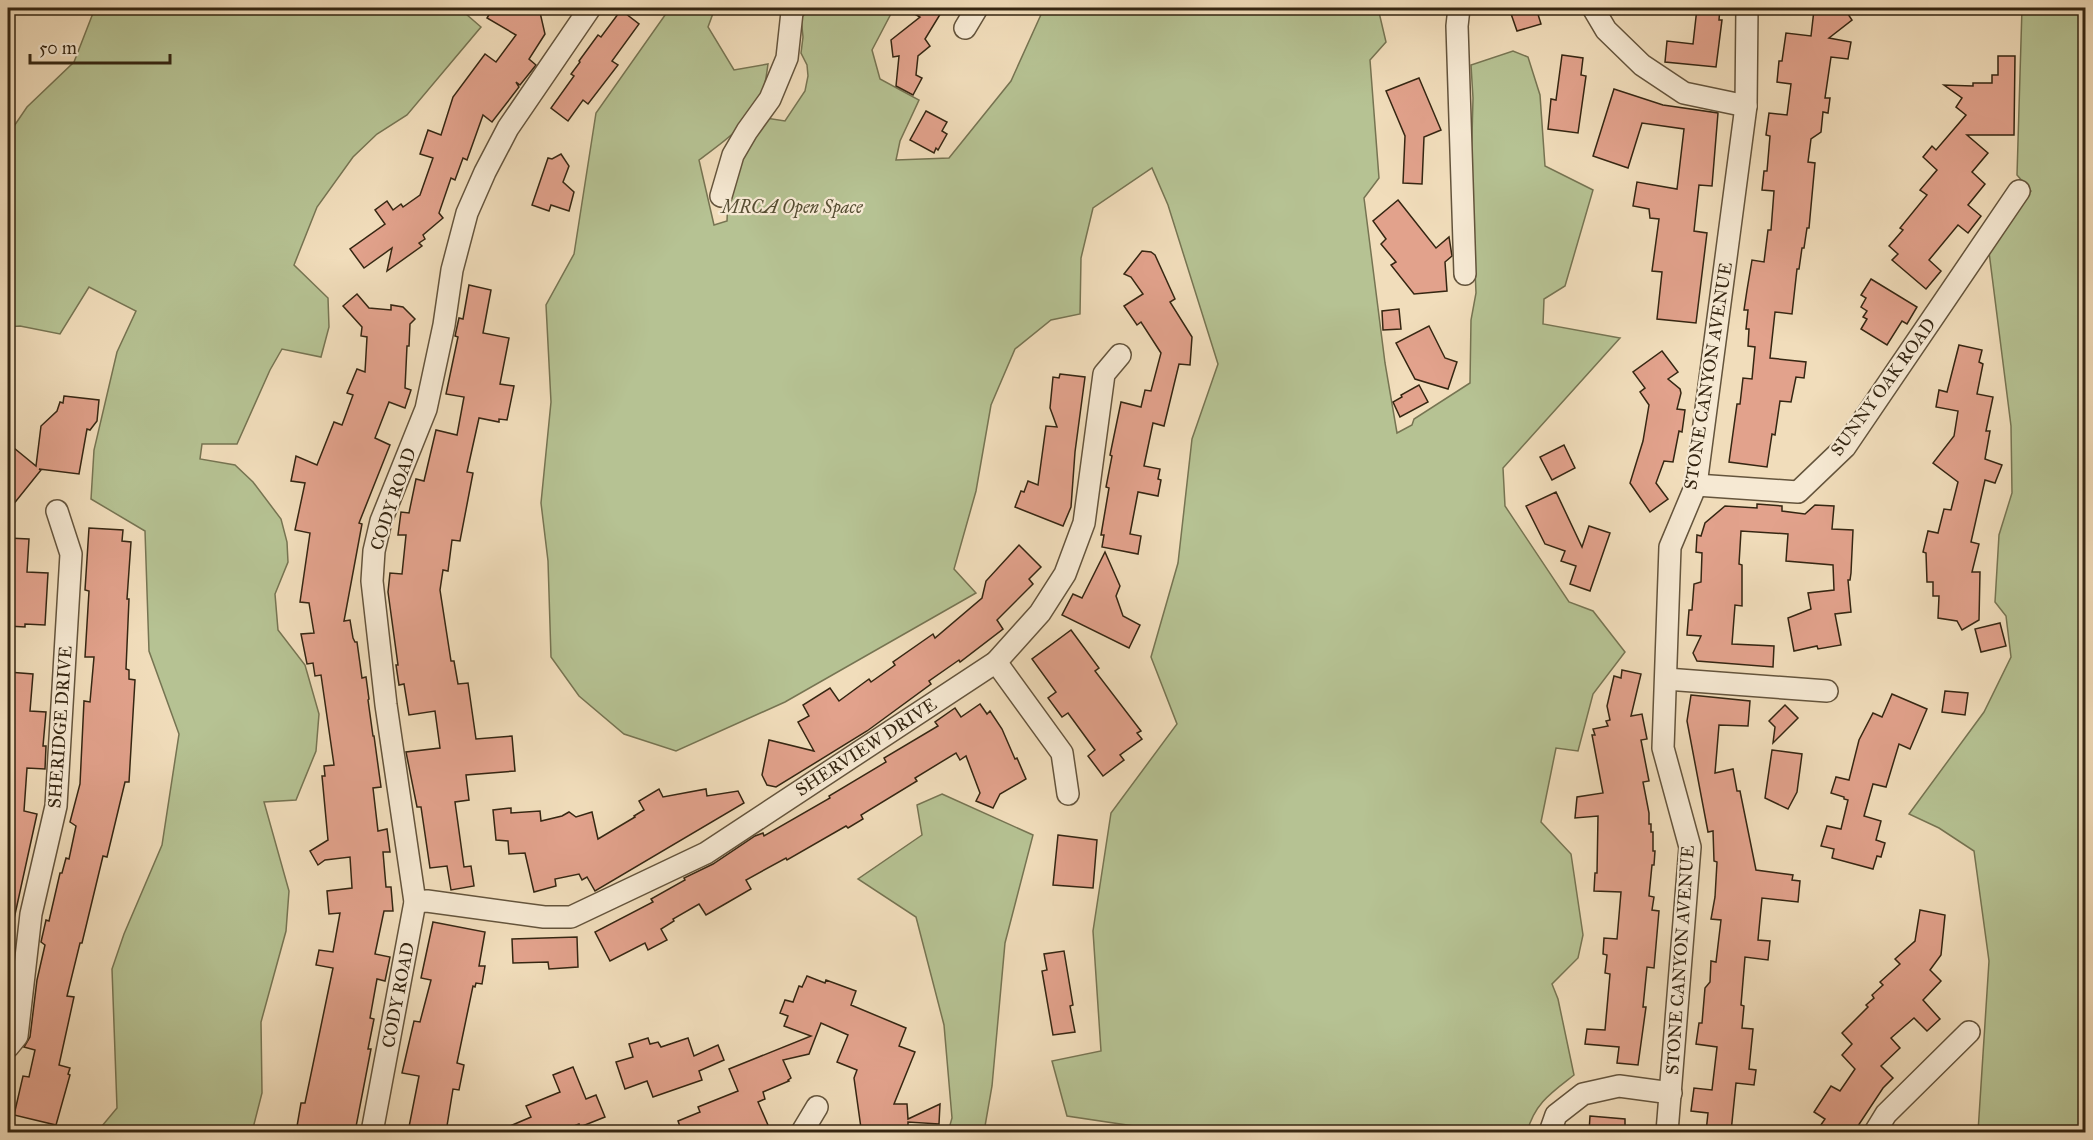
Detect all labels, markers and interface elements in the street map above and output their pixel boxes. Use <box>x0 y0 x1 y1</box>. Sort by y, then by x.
scale bar <box>30 27 170 65</box>
text: 50 m <box>39 37 77 59</box>
park label: MRCA Open Space <box>719 196 864 219</box>
street label: STONE CANYON AVENUE <box>1679 261 1737 491</box>
street label: SUNNY OAK ROAD <box>1826 314 1940 460</box>
street label: CODY ROAD <box>365 445 421 553</box>
street label: SHERIDGE DRIVE <box>43 645 77 809</box>
street label: SHERVIEW DRIVE <box>791 693 941 801</box>
street label: STONE CANYON AVENUE <box>1661 844 1699 1075</box>
street label: CODY ROAD <box>377 940 419 1050</box>

